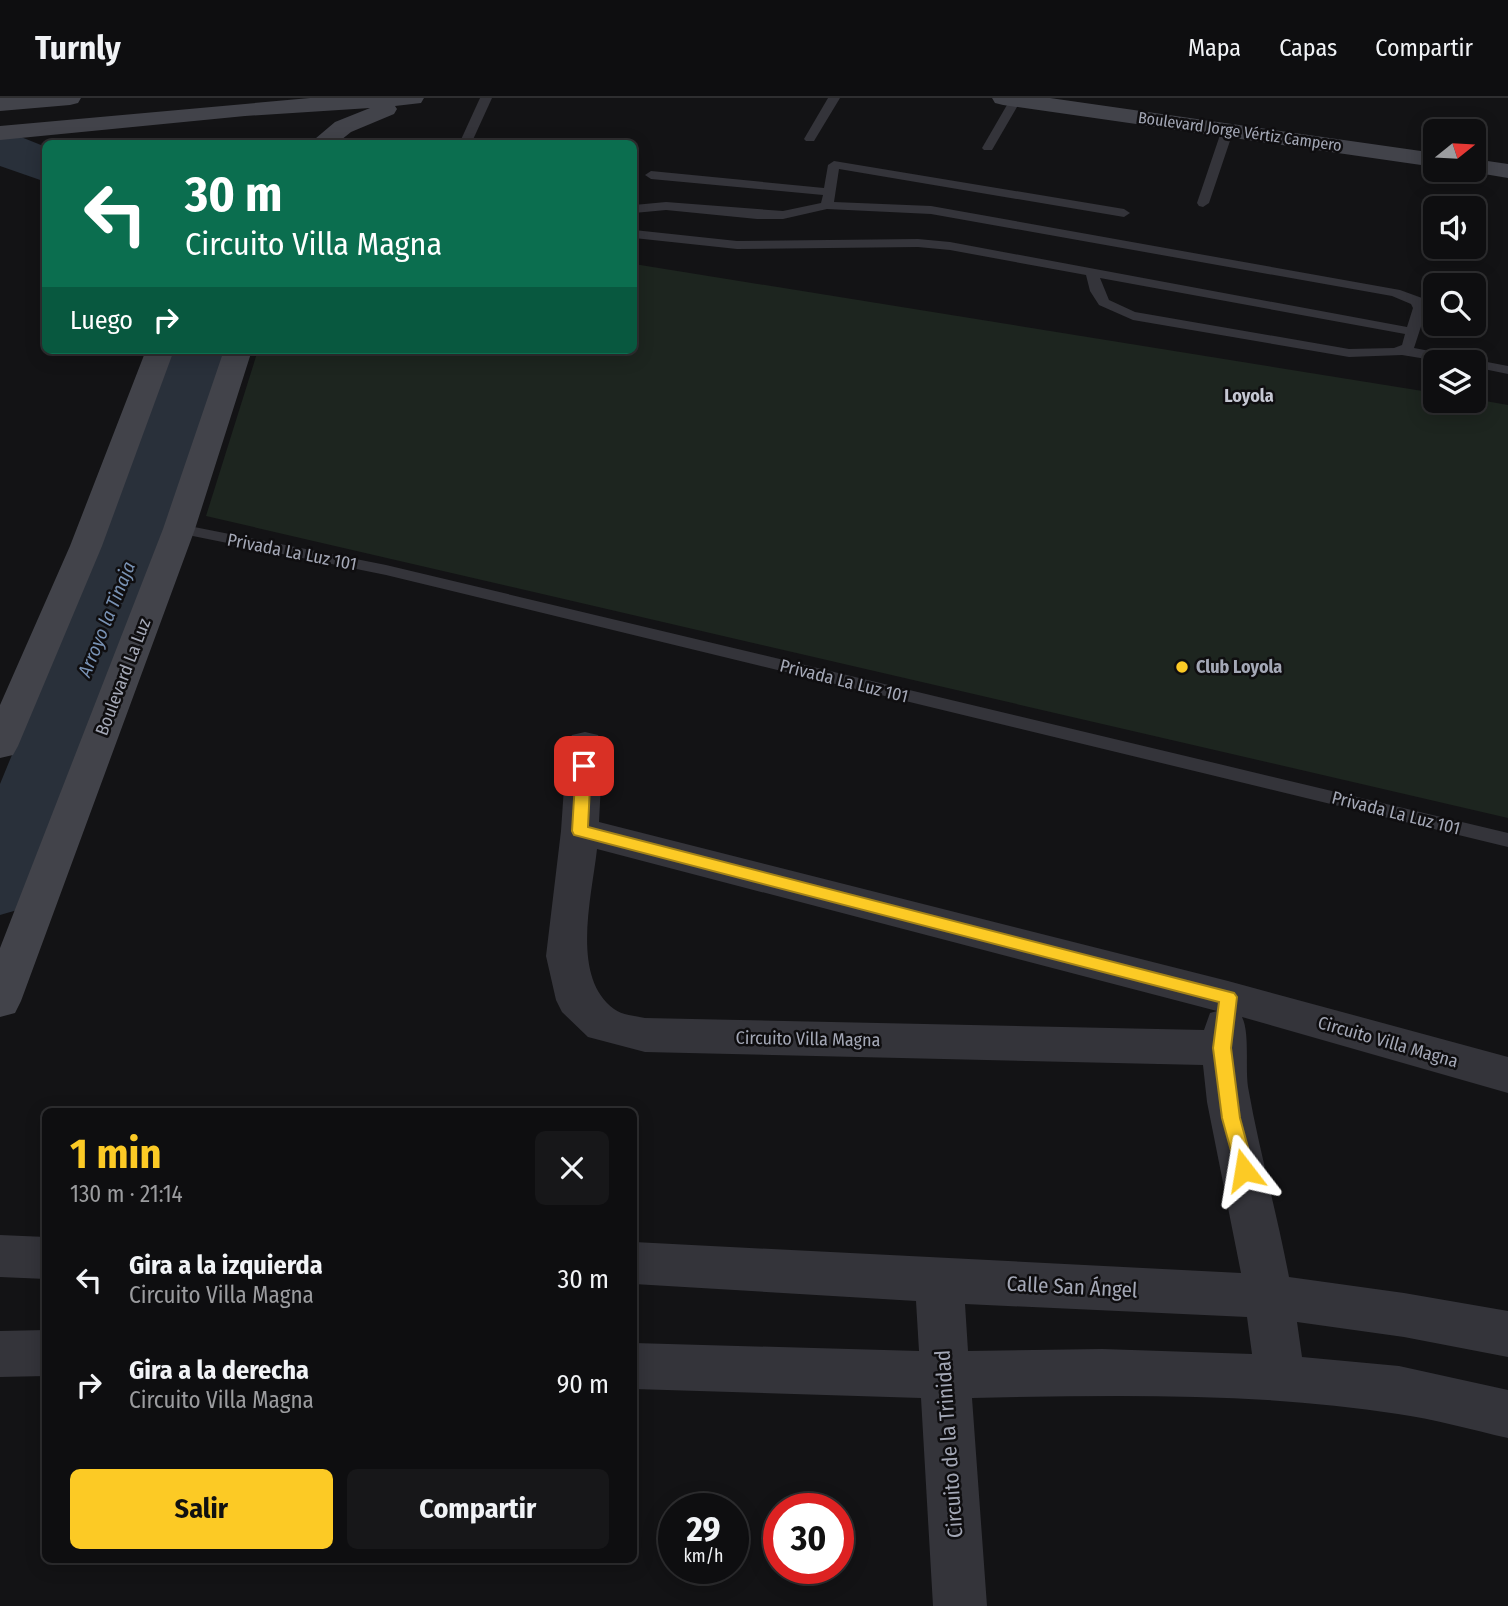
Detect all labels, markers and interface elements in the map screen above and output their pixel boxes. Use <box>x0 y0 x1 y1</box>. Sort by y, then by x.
text: Turnly <box>35 28 121 68</box>
text: Mapa <box>1188 34 1241 62</box>
text: Capas <box>1279 34 1337 62</box>
text: Compartir <box>1375 34 1473 62</box>
street label: Boulevard Jorge Vértiz Campero <box>1137 108 1343 155</box>
north arrow <box>1423 119 1486 182</box>
map controls <box>1423 119 1486 413</box>
text: 30 m <box>185 165 283 224</box>
icon: left <box>70 168 161 259</box>
button: sound <box>1423 196 1486 259</box>
text: Circuito Villa Magna <box>185 225 442 263</box>
button: search <box>1423 273 1486 336</box>
icon: right <box>147 301 185 339</box>
text: Luego <box>70 305 133 336</box>
button: layers <box>1423 350 1486 413</box>
district label: Loyola <box>1224 385 1274 407</box>
street label: Privada La Luz 101 <box>225 529 359 575</box>
water label: Arroyo la Tinaja <box>73 558 140 681</box>
street label: Boulevard La Luz <box>91 615 155 739</box>
street label: Privada La Luz 101 <box>778 654 910 708</box>
place label: Club Loyola <box>1196 656 1282 678</box>
marker: Club Loyola <box>1174 659 1190 675</box>
pin <box>554 736 614 796</box>
icon: arrive <box>565 747 603 785</box>
street label: Privada La Luz 101 <box>1330 786 1462 840</box>
street label: Circuito Villa Magna <box>1315 1011 1461 1073</box>
street label: Circuito Villa Magna <box>735 1027 881 1051</box>
text: 1 min <box>70 1129 161 1179</box>
button: close <box>535 1131 609 1205</box>
position arrow <box>1207 1133 1281 1207</box>
text: 130 m · 21:14 <box>70 1180 183 1208</box>
text: Gira a la izquierda <box>129 1250 323 1281</box>
icon: left <box>70 1261 108 1299</box>
text: 30 m <box>558 1264 609 1295</box>
street label: Calle San Ángel <box>1006 1271 1139 1303</box>
text: Circuito Villa Magna <box>129 1281 314 1309</box>
street label: Circuito de la Trinidad <box>929 1349 969 1539</box>
text: Gira a la derecha <box>129 1355 309 1386</box>
icon: right <box>70 1366 108 1404</box>
text: 90 m <box>557 1369 609 1400</box>
text: Circuito Villa Magna <box>129 1386 314 1414</box>
button: Salir <box>70 1469 333 1549</box>
button: Compartir <box>347 1469 609 1549</box>
speed limit sign: 30 <box>763 1493 854 1584</box>
text: 29 <box>686 1508 721 1550</box>
text: km/h <box>683 1545 724 1567</box>

